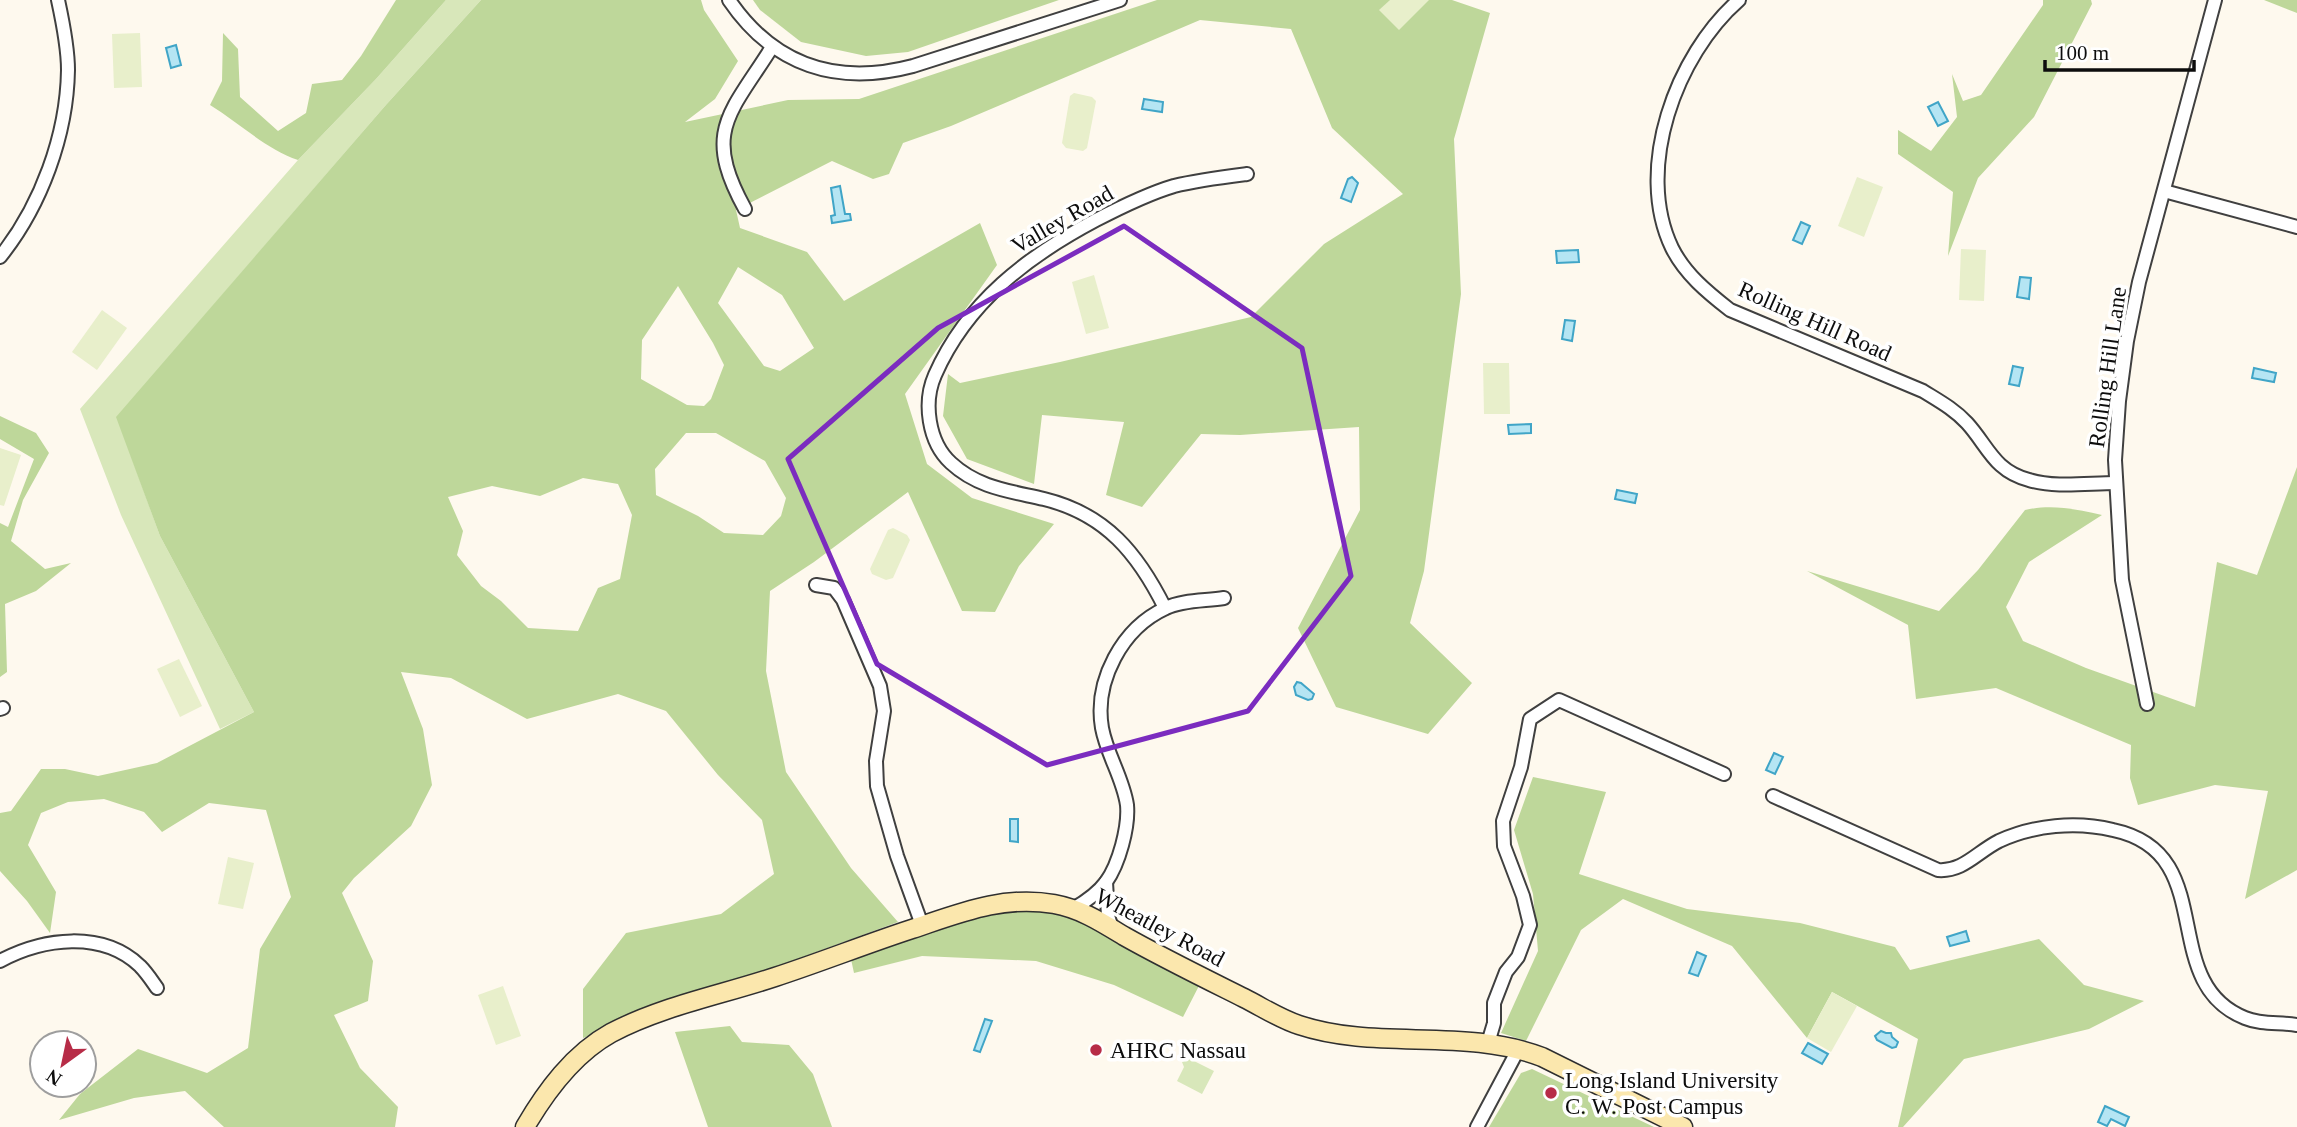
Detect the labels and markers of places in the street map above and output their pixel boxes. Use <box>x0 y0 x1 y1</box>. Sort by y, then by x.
place label: AHRC Nassau <box>1110 1038 1247 1063</box>
marker: AHRC Nassau <box>1088 1042 1104 1058</box>
place label: Long Island University C. W. Post Campus <box>1565 1068 1779 1119</box>
marker: Long Island University C. W. Post Campus <box>1543 1085 1559 1101</box>

